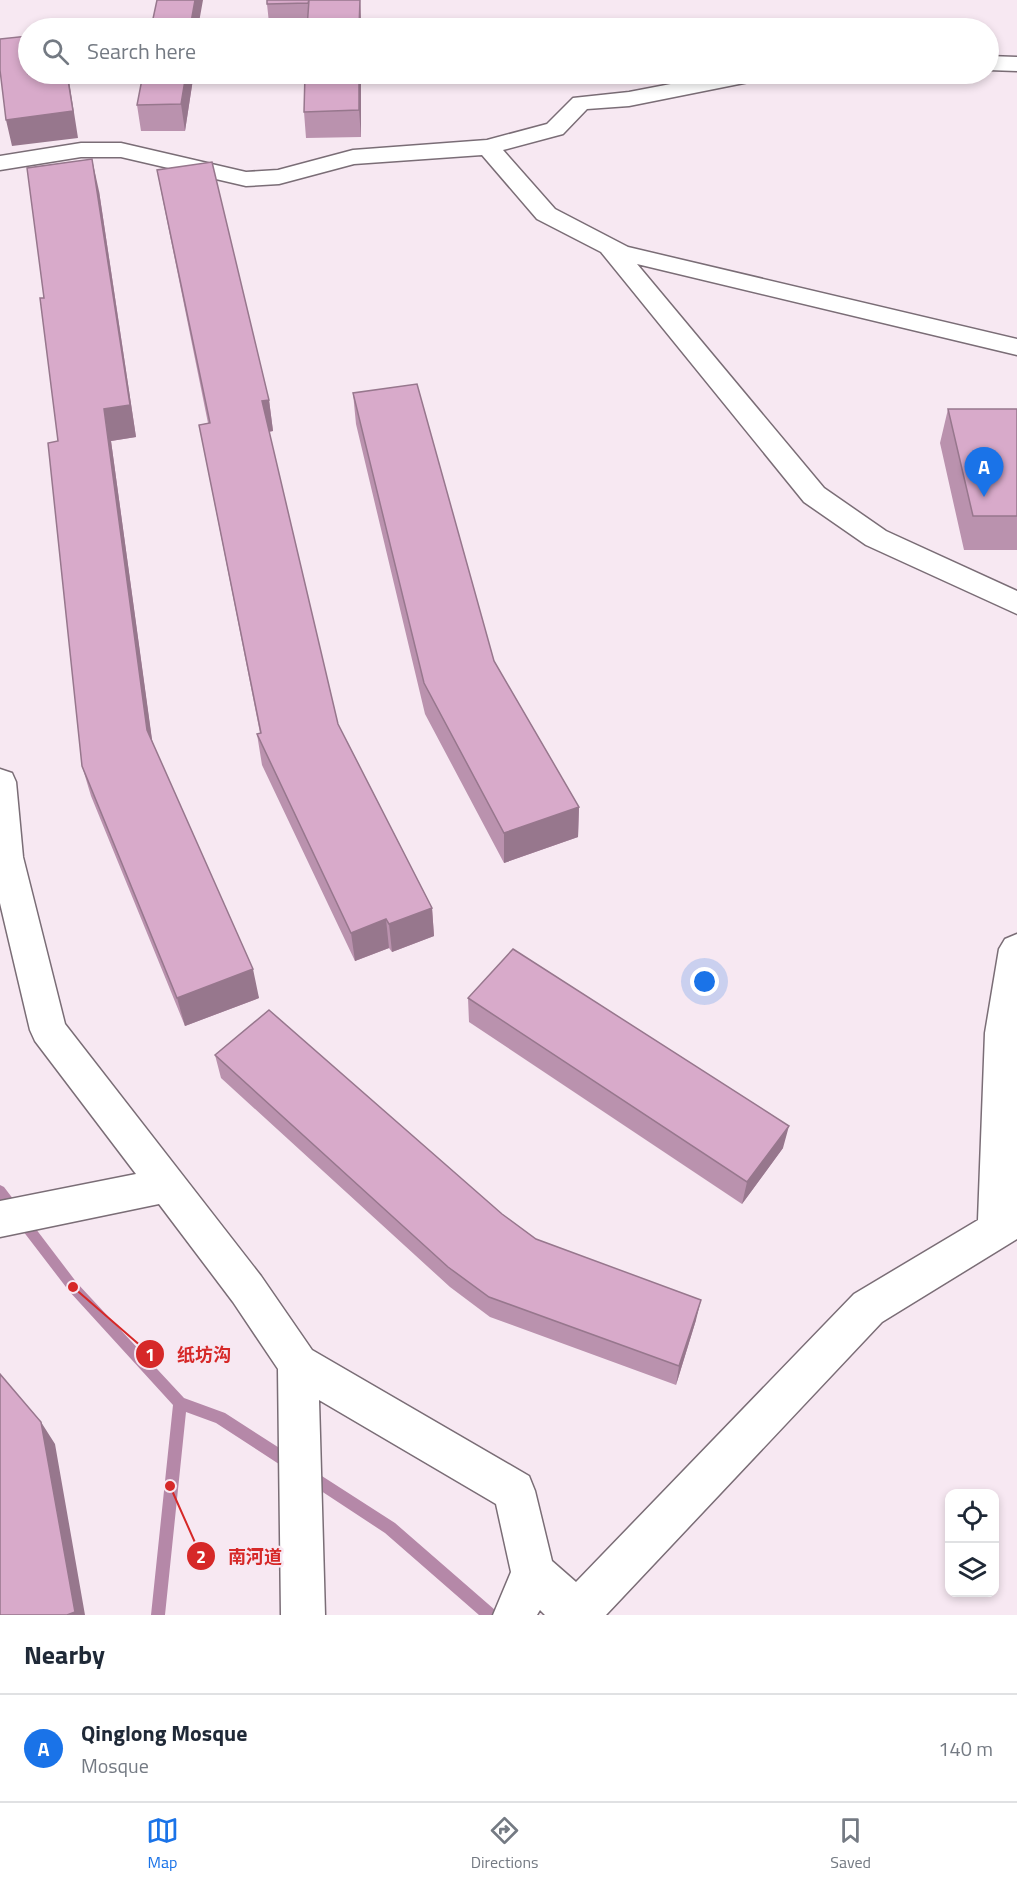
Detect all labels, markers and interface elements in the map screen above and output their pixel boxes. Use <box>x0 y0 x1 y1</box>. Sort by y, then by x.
search box <box>18 18 999 84</box>
text: Search here <box>87 34 196 68</box>
icon: search <box>39 35 72 68</box>
pin: A <box>964 448 1004 497</box>
your location <box>690 967 719 996</box>
callout: 纸坊沟 <box>135 1336 243 1372</box>
text: 1 <box>145 1341 155 1368</box>
text: 纸坊沟 <box>177 1341 231 1368</box>
map controls <box>945 1489 999 1597</box>
button: locate <box>945 1489 999 1543</box>
callout: 南河道 <box>186 1538 294 1574</box>
text: 2 <box>196 1543 206 1570</box>
text: 南河道 <box>228 1543 282 1570</box>
button: layers <box>945 1543 999 1597</box>
text: Nearby <box>24 1635 105 1674</box>
text: Qinglong Mosque <box>81 1716 248 1750</box>
text: A <box>37 1733 50 1764</box>
text: 140 m <box>938 1733 993 1764</box>
text: Mosque <box>81 1750 149 1781</box>
tab: Map <box>146 1814 179 1874</box>
tab: Directions <box>471 1814 539 1874</box>
tab: Saved <box>830 1814 871 1874</box>

